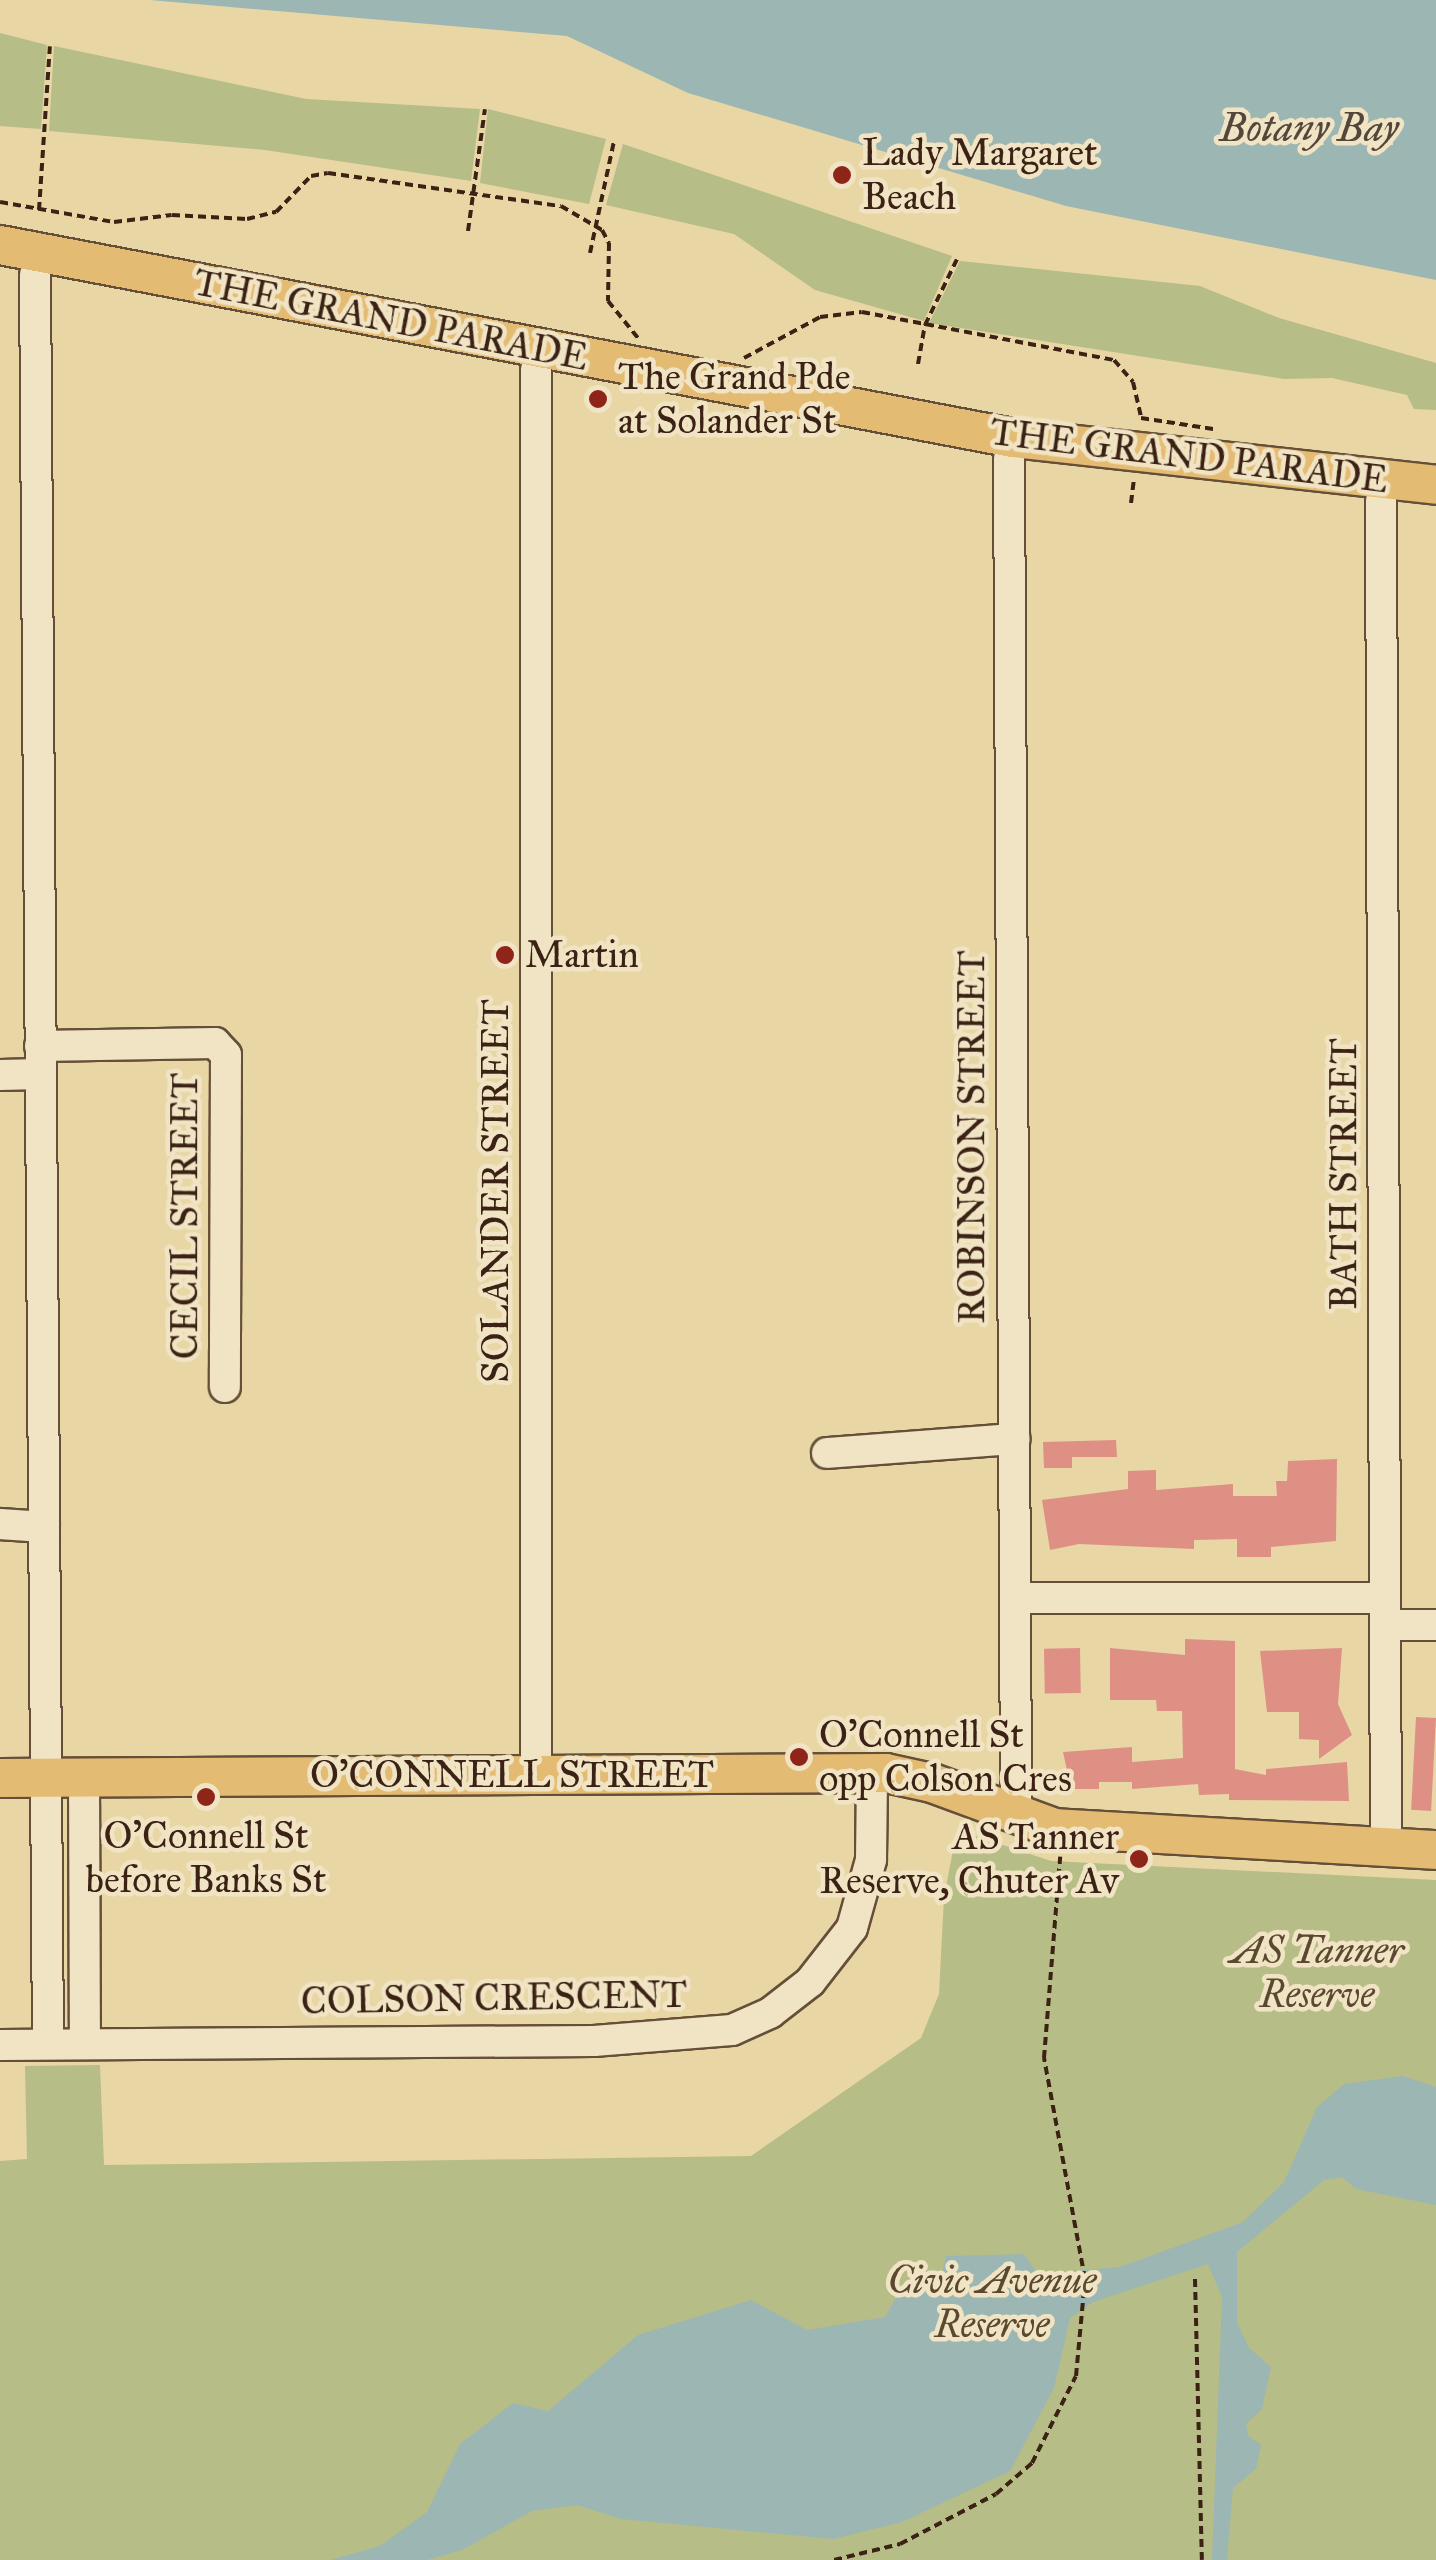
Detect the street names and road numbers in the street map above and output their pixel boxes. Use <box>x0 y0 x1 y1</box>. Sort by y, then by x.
street label: THE GRAND PARADE <box>190 259 592 381</box>
street label: THE GRAND PARADE <box>988 409 1390 503</box>
street label: ROBINSON STREET <box>949 950 995 1324</box>
street label: SOLANDER STREET <box>473 999 519 1383</box>
street label: BATH STREET <box>1321 1038 1367 1310</box>
street label: CECIL STREET <box>162 1073 208 1359</box>
street label: O'CONNELL STREET <box>310 1752 714 1798</box>
street label: COLSON CRESCENT <box>300 1972 688 2024</box>

